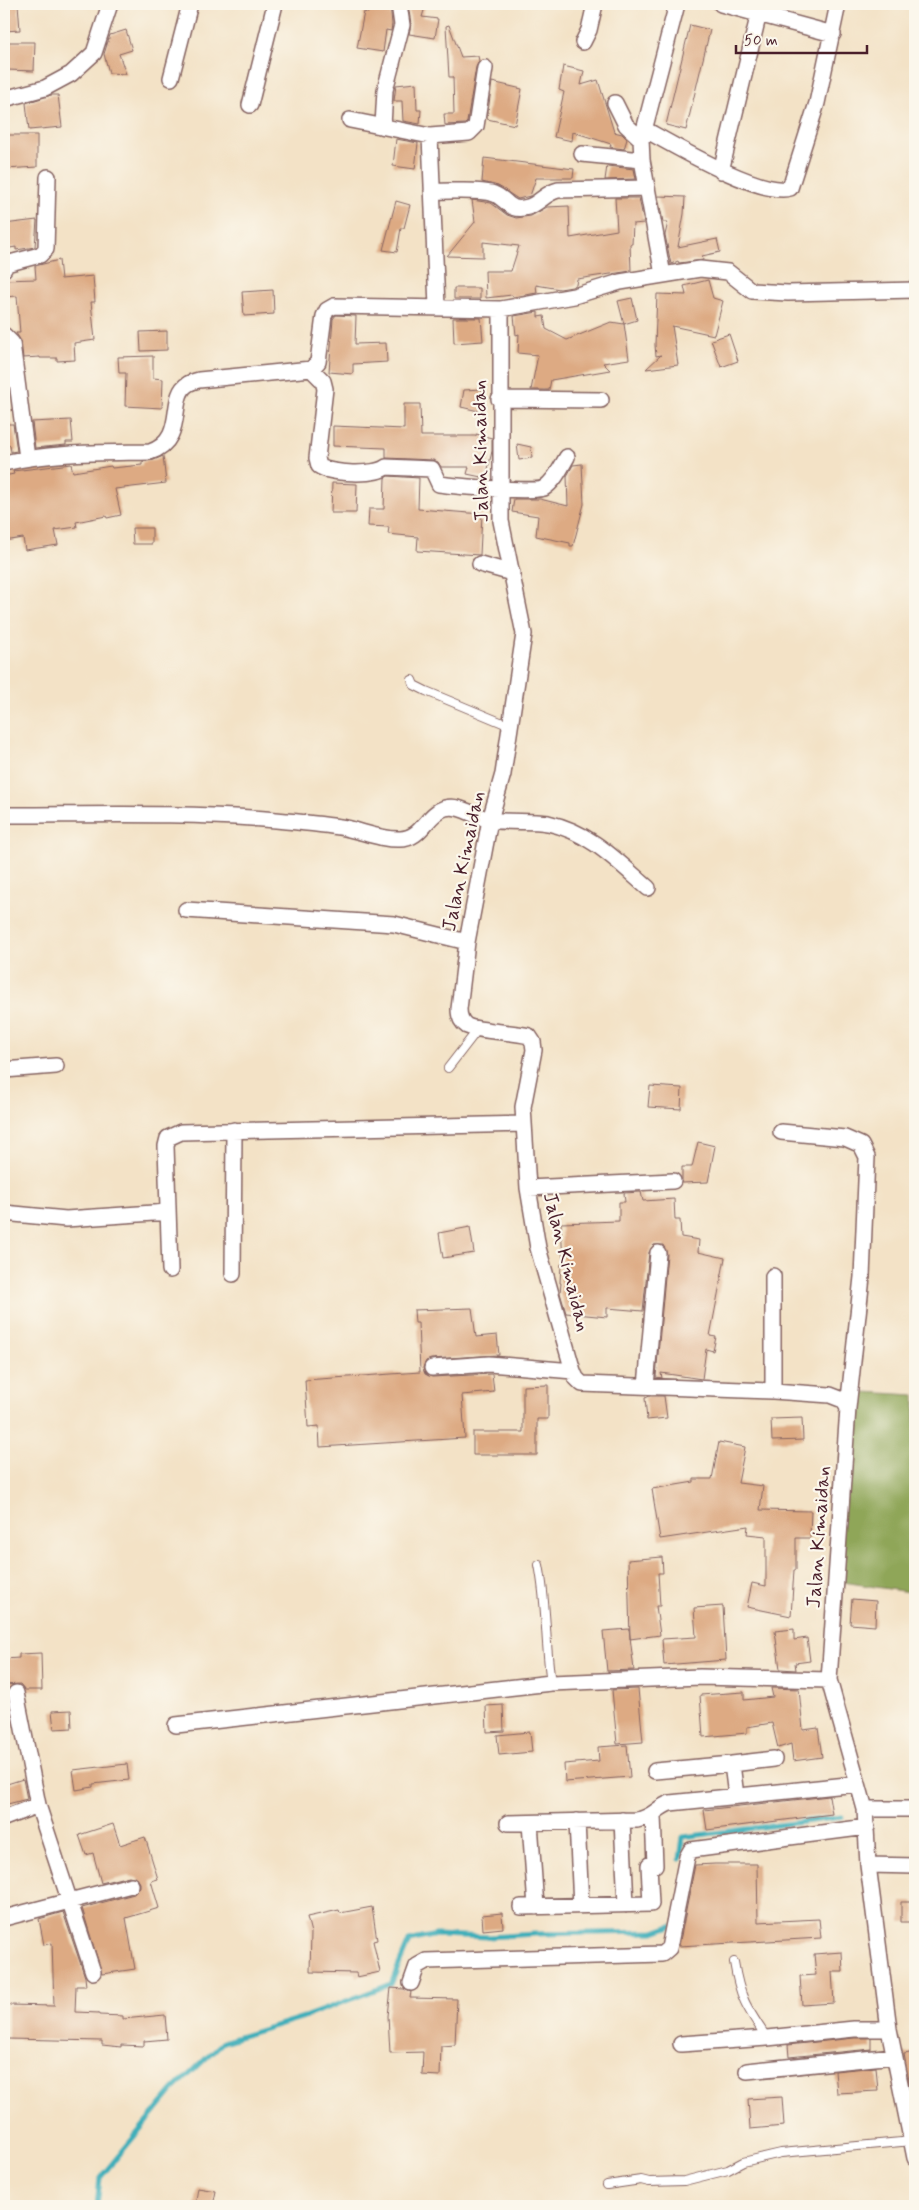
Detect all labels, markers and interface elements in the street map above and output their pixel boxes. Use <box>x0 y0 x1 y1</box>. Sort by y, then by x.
scale bar <box>736 22 868 54</box>
text: 50 m <box>744 31 778 51</box>
street label: Jalan Kimaidan <box>466 379 496 523</box>
street label: Jalan Kimaidan <box>436 788 492 934</box>
street label: Jalan Kimaidan <box>536 1190 596 1334</box>
street label: Jalan Kimaidan <box>801 1465 837 1609</box>

